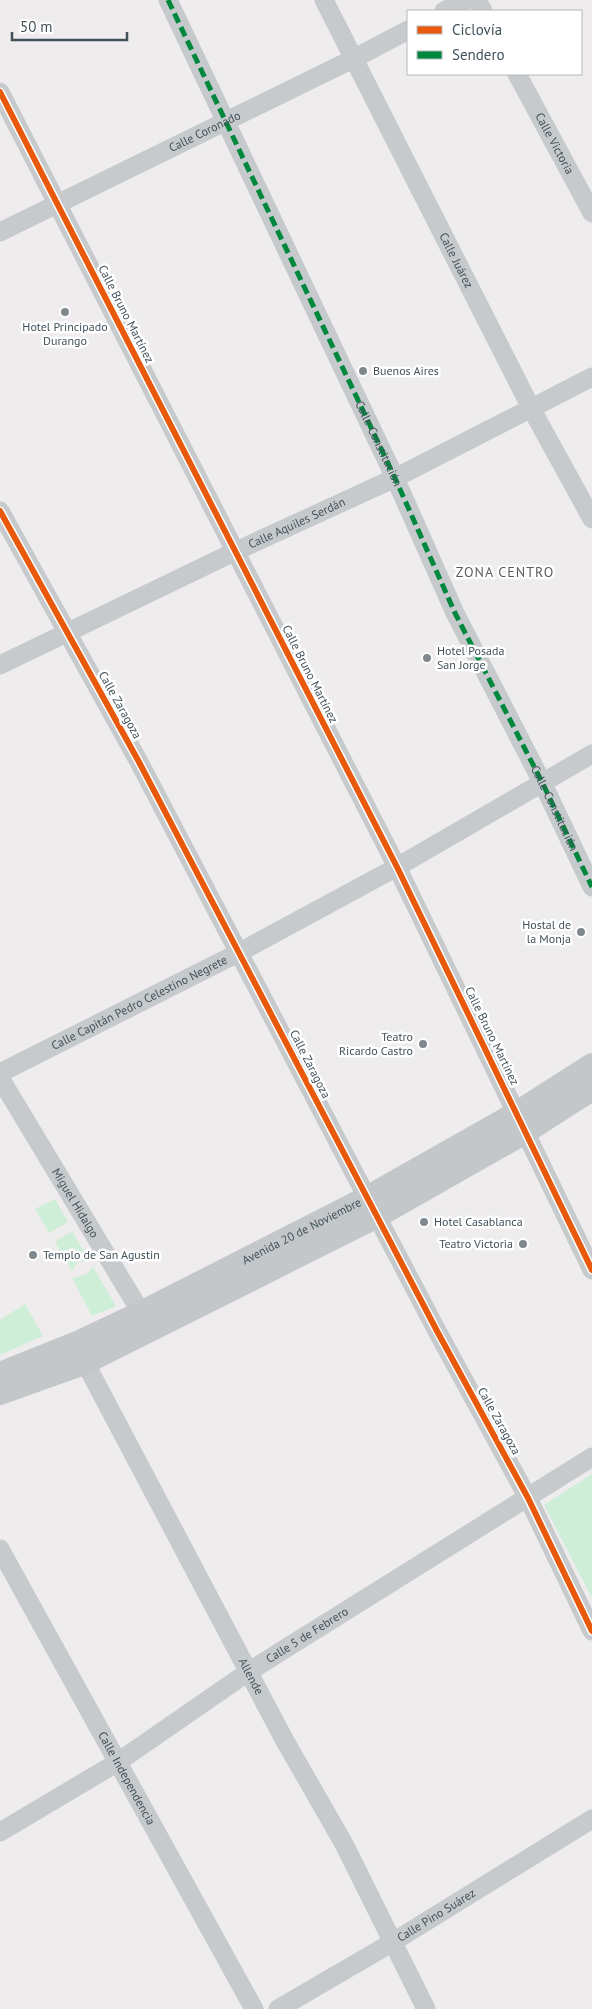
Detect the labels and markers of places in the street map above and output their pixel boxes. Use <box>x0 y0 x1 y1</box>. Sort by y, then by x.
marker: Hotel Principado Durango <box>59 306 71 318</box>
place label: Hotel Principado Durango <box>22 319 108 348</box>
place label: Buenos Aires <box>373 363 439 378</box>
marker: Buenos Aires <box>357 365 369 377</box>
place label: Hotel Posada San Jorge <box>437 643 504 672</box>
marker: Hotel Posada San Jorge <box>421 652 433 664</box>
place label: Hostal de la Monja <box>522 917 571 946</box>
marker: Hostal de la Monja <box>575 926 587 938</box>
place label: Teatro Ricardo Castro <box>339 1029 413 1058</box>
marker: Teatro Ricardo Castro <box>417 1038 429 1050</box>
place label: Hotel Casablanca <box>434 1214 523 1229</box>
marker: Hotel Casablanca <box>418 1216 430 1228</box>
place label: Teatro Victoria <box>439 1236 513 1251</box>
marker: Teatro Victoria <box>517 1238 529 1250</box>
place label: Templo de San Agustin <box>43 1247 160 1262</box>
marker: Templo de San Agustin <box>27 1249 39 1261</box>

